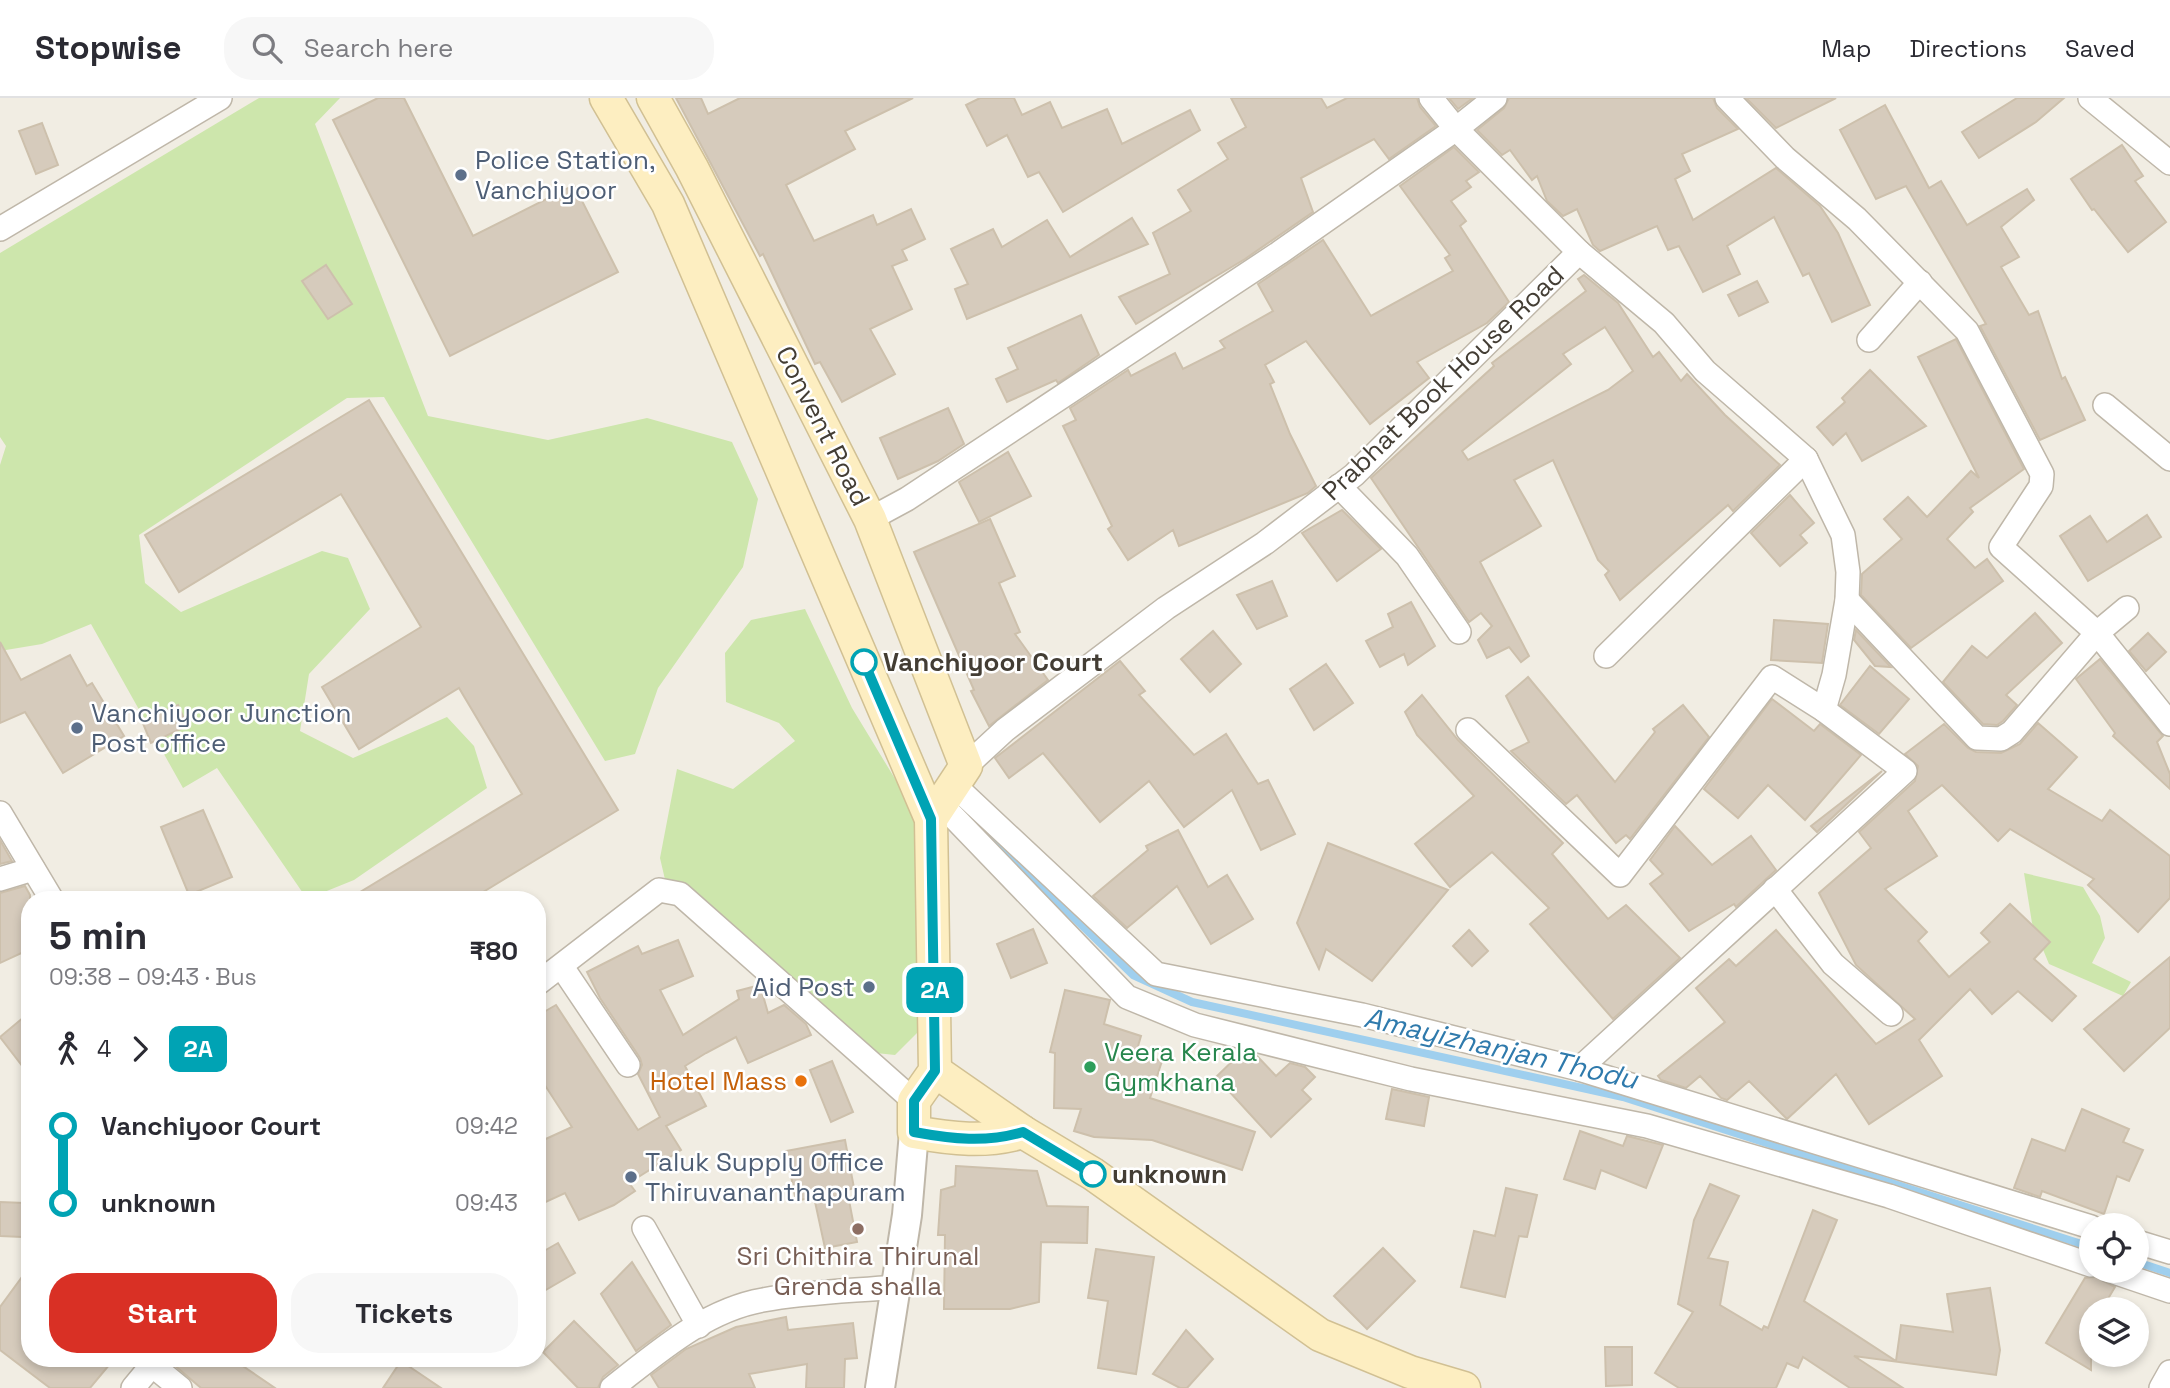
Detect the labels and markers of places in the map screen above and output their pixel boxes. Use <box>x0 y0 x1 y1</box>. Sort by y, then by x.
place label: Police Station, Vanchiyoor <box>475 143 655 207</box>
marker: Police Station, Vanchiyoor <box>453 167 469 183</box>
place label: Vanchiyoor Court <box>883 645 1103 679</box>
marker: Vanchiyoor Court <box>851 649 877 675</box>
place label: Vanchiyoor Junction Post office <box>91 696 351 760</box>
marker: Vanchiyoor Junction Post office <box>69 720 85 736</box>
place label: Aid Post <box>752 970 855 1004</box>
marker: Aid Post <box>861 979 877 995</box>
place label: Veera Kerala Gymkhana <box>1104 1035 1257 1099</box>
marker: Veera Kerala Gymkhana <box>1082 1059 1098 1075</box>
place label: Hotel Mass <box>650 1064 787 1098</box>
marker: Hotel Mass <box>793 1073 809 1089</box>
place label: Taluk Supply Office Thiruvananthapuram <box>645 1145 906 1209</box>
place label: unknown <box>1112 1157 1227 1191</box>
marker: unknown <box>1080 1161 1106 1187</box>
marker: Taluk Supply Office Thiruvananthapuram <box>623 1169 639 1185</box>
marker: Sri Chithira Thirunal Grenda shalla <box>850 1221 866 1237</box>
place label: Sri Chithira Thirunal Grenda shalla <box>737 1239 979 1303</box>

